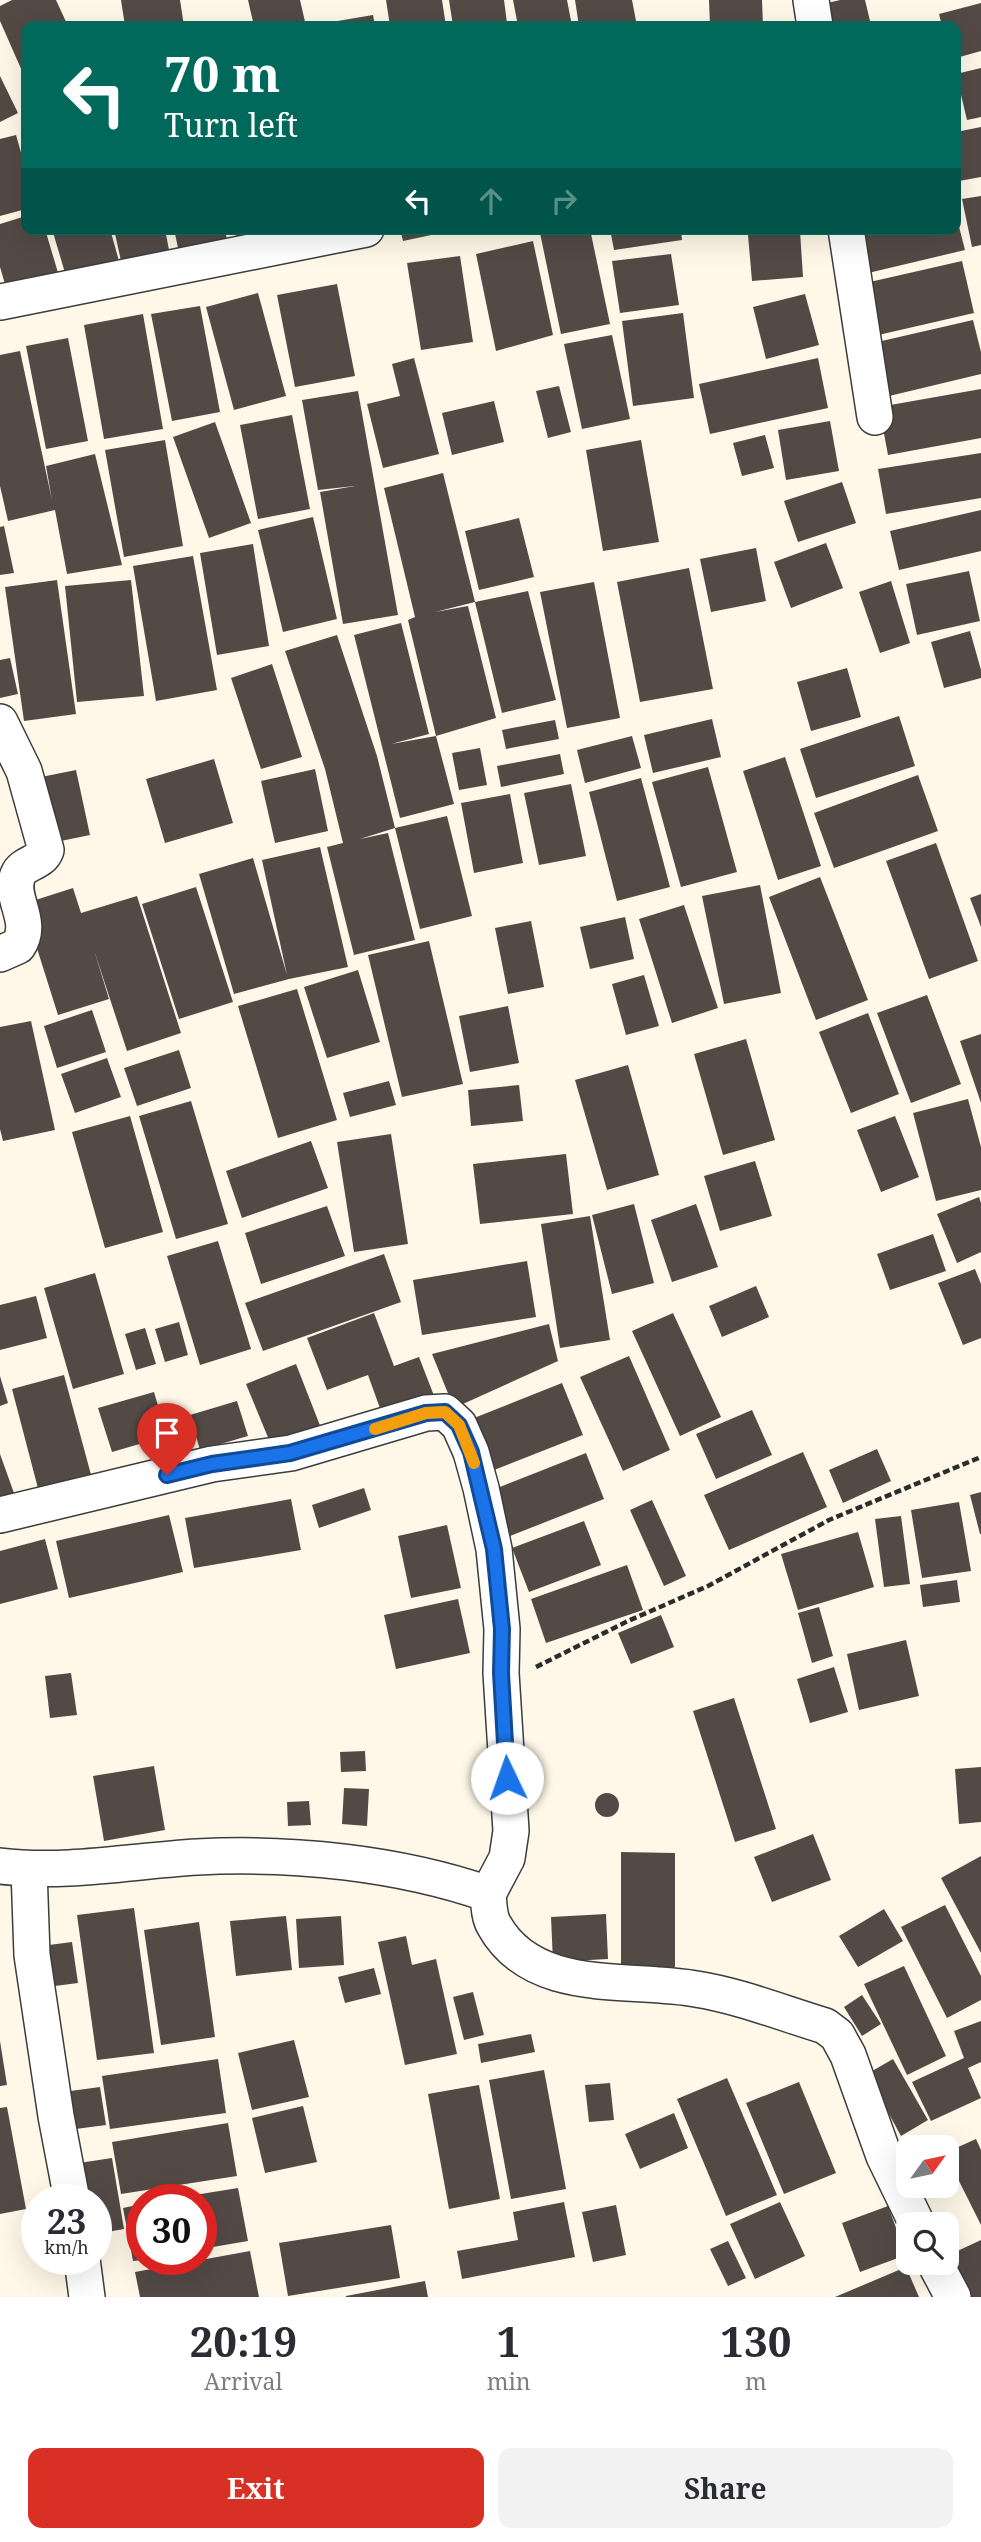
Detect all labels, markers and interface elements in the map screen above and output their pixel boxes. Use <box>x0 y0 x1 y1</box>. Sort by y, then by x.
text: 70 m <box>164 40 280 106</box>
icon: left <box>49 49 140 140</box>
text: Turn left <box>164 103 298 146</box>
icon: left <box>399 182 437 220</box>
icon: ahead <box>472 182 510 220</box>
icon: right <box>545 182 583 220</box>
pin <box>137 1403 197 1475</box>
icon: arrive <box>148 1414 186 1452</box>
position arrow <box>470 1741 544 1815</box>
north arrow <box>896 2135 959 2198</box>
map controls <box>896 2135 959 2275</box>
speed limit sign: 30 <box>126 2184 217 2275</box>
text: 23 <box>47 2197 86 2244</box>
button: search <box>896 2212 959 2275</box>
text: km/h <box>44 2235 89 2259</box>
text: 20:19 <box>190 2312 297 2369</box>
text: 1 <box>497 2312 521 2369</box>
text: 130 <box>720 2312 791 2369</box>
text: Arrival <box>204 2365 283 2397</box>
text: min <box>487 2365 531 2397</box>
text: m <box>745 2365 767 2397</box>
button: Exit <box>28 2448 484 2528</box>
button: Share <box>498 2448 953 2528</box>

